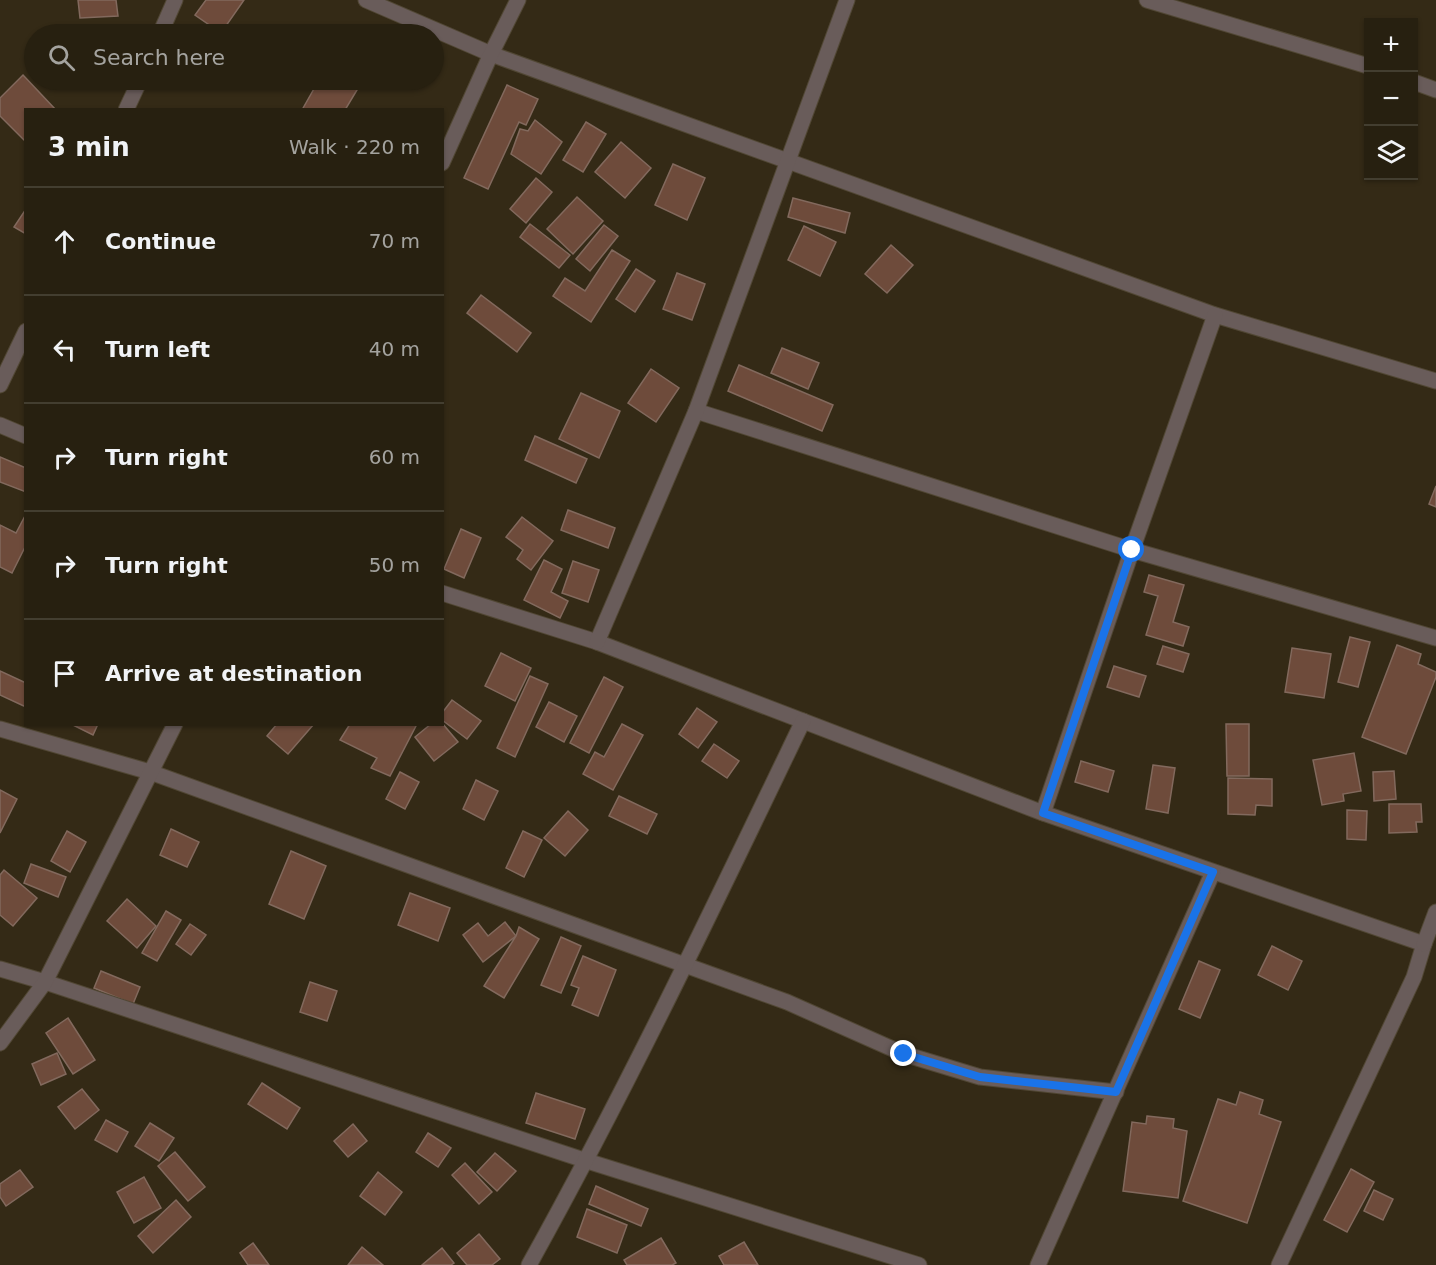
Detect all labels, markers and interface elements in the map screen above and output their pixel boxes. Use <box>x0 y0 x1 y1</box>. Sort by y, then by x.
map controls <box>1364 18 1418 180</box>
button: + <box>1364 18 1418 72</box>
search box <box>24 24 444 90</box>
icon: search <box>45 41 78 74</box>
text: Search here <box>93 45 225 70</box>
button: − <box>1364 72 1418 126</box>
button: layers <box>1364 126 1418 180</box>
text: 3 min <box>48 132 130 162</box>
text: Walk · 220 m <box>289 135 420 159</box>
icon: ahead <box>48 225 81 258</box>
text: Continue <box>105 229 216 254</box>
text: 70 m <box>369 229 420 253</box>
icon: left <box>48 333 81 366</box>
text: Turn left <box>105 337 210 362</box>
text: 40 m <box>369 337 420 361</box>
icon: right <box>48 441 81 474</box>
text: Turn right <box>105 445 228 470</box>
text: 60 m <box>369 445 420 469</box>
route start <box>1118 536 1144 562</box>
icon: right <box>48 549 81 582</box>
text: Turn right <box>105 553 228 578</box>
text: 50 m <box>369 553 420 577</box>
icon: arrive <box>48 657 81 690</box>
text: Arrive at destination <box>105 661 362 686</box>
route end <box>890 1040 916 1066</box>

